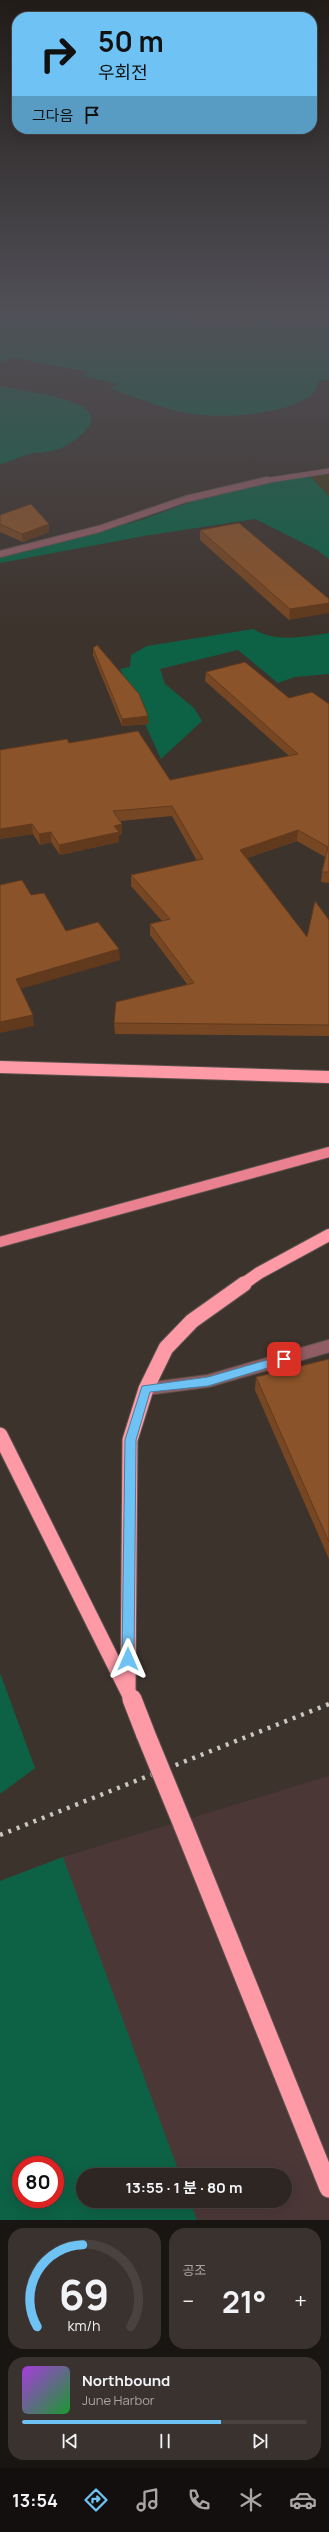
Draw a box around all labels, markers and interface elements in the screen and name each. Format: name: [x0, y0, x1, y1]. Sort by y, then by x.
text: 50 m: [98, 22, 164, 60]
icon: right: [32, 28, 84, 80]
text: 우회전: [98, 60, 148, 84]
icon: arrive: [81, 104, 103, 126]
text: 그다음: [32, 105, 73, 126]
pin: [267, 1342, 301, 1376]
icon: arrive: [273, 1348, 295, 1370]
position arrow: [107, 1638, 149, 1680]
speed limit sign: 80: [12, 2156, 64, 2208]
text: 13:55 · 1 분 · 80 m: [126, 2177, 242, 2198]
text: 공조: [183, 2261, 206, 2279]
text: 69: [59, 2265, 110, 2321]
text: 21°: [222, 2281, 267, 2322]
text: −: [183, 2286, 194, 2316]
text: +: [294, 2286, 307, 2316]
text: km/h: [68, 2315, 101, 2334]
text: Northbound: [82, 2370, 170, 2391]
text: June Harbor: [82, 2391, 155, 2409]
icon: previous: [59, 2430, 81, 2452]
icon: pause: [154, 2430, 176, 2452]
icon: next: [249, 2430, 271, 2452]
icon: directions: [82, 2486, 110, 2514]
icon: music: [134, 2486, 162, 2514]
icon: phone: [185, 2486, 213, 2514]
icon: climate: [237, 2486, 265, 2514]
icon: car: [289, 2486, 317, 2514]
text: 13:54: [12, 2488, 58, 2512]

